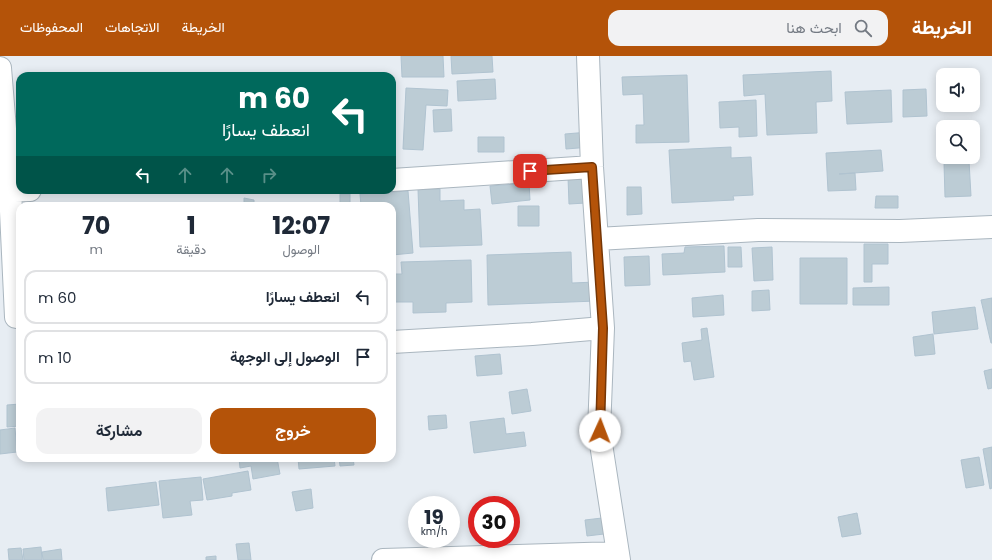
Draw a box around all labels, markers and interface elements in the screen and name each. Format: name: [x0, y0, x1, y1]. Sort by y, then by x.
search box: [608, 10, 888, 46]
text: الخريطة: [912, 14, 972, 41]
text: المحفوظات: [20, 17, 83, 37]
text: الاتجاهات: [105, 17, 159, 37]
text: الخريطة: [181, 17, 225, 37]
text: ابحث هنا: [786, 17, 842, 38]
icon: search: [852, 17, 874, 39]
map controls: [936, 68, 980, 164]
button: sound: [936, 68, 980, 112]
text: 60 m: [238, 79, 310, 118]
icon: left: [324, 88, 376, 140]
text: انعطف يسارًا: [222, 117, 310, 142]
button: search: [936, 120, 980, 164]
pin: [513, 154, 547, 188]
icon: arrive: [519, 160, 541, 182]
icon: left: [132, 164, 154, 186]
icon: ahead: [174, 164, 196, 186]
icon: ahead: [216, 164, 238, 186]
icon: right: [258, 164, 280, 186]
text: 70: [82, 209, 110, 242]
text: 1: [187, 209, 196, 242]
text: 12:07: [272, 209, 330, 242]
text: m: [89, 240, 103, 259]
text: دقيقة: [176, 240, 206, 259]
text: الوصول: [282, 240, 320, 259]
text: انعطف يسارًا: [266, 286, 340, 307]
icon: left: [352, 286, 374, 308]
text: 60 m: [38, 287, 76, 308]
text: الوصول إلى الوجهة: [230, 346, 340, 367]
icon: arrive: [352, 346, 374, 368]
text: 10 m: [38, 347, 72, 368]
button: مشاركة: [36, 408, 202, 454]
button: خروج: [210, 408, 376, 454]
position arrow: [579, 410, 621, 452]
speed limit sign: 30: [468, 496, 520, 548]
text: 19: [424, 503, 444, 531]
text: km/h: [421, 524, 447, 539]

